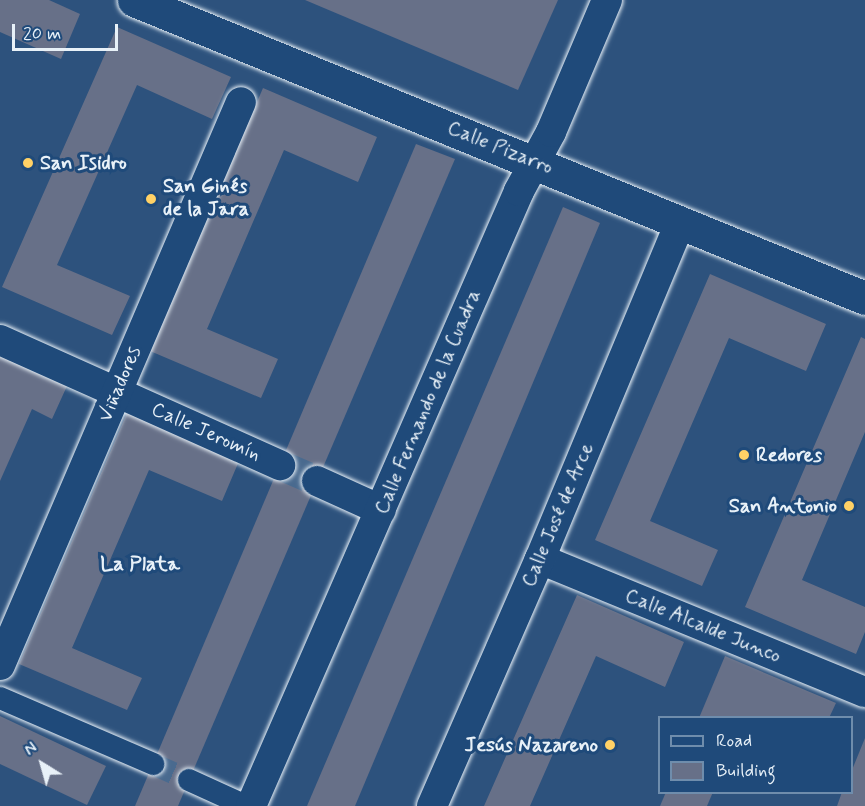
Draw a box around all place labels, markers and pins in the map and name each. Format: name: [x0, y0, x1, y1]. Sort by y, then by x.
place label: San Isidro: [40, 151, 128, 175]
marker: San Isidro: [21, 156, 35, 170]
place label: San Ginés de la Jara: [163, 175, 247, 222]
marker: San Ginés de la Jara: [144, 192, 158, 206]
place label: Redores: [756, 443, 822, 467]
marker: Redores: [737, 448, 751, 462]
place label: San Antonio: [732, 494, 837, 518]
marker: San Antonio: [842, 499, 856, 513]
place label: Jesús Nazareno: [464, 733, 598, 757]
marker: Jesús Nazareno: [603, 738, 617, 752]

